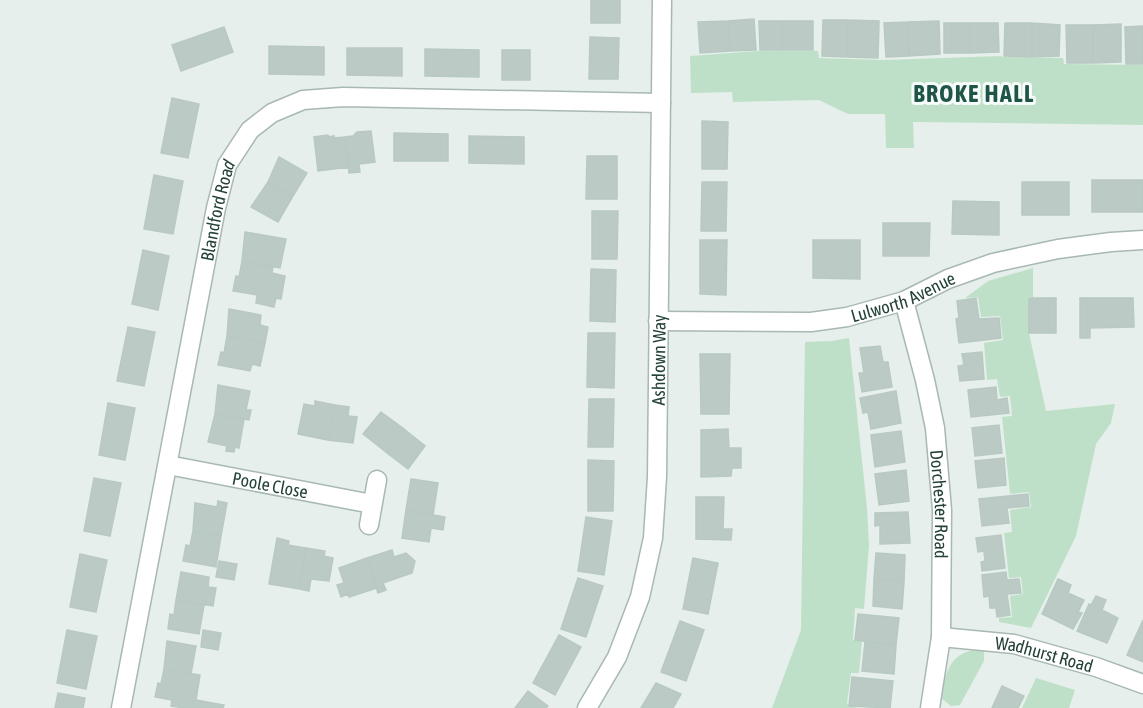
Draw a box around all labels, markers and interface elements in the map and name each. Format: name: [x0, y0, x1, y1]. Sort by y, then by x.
district label: BROKE HALL: [913, 80, 1035, 107]
street label: Blandford Road: [196, 155, 239, 263]
street label: Lulworth Avenue: [848, 267, 958, 326]
street label: Ashdown Way: [647, 314, 669, 406]
street label: Dorchester Road: [926, 449, 953, 559]
street label: Poole Close: [231, 467, 310, 502]
street label: Wadhurst Road: [994, 632, 1096, 676]

